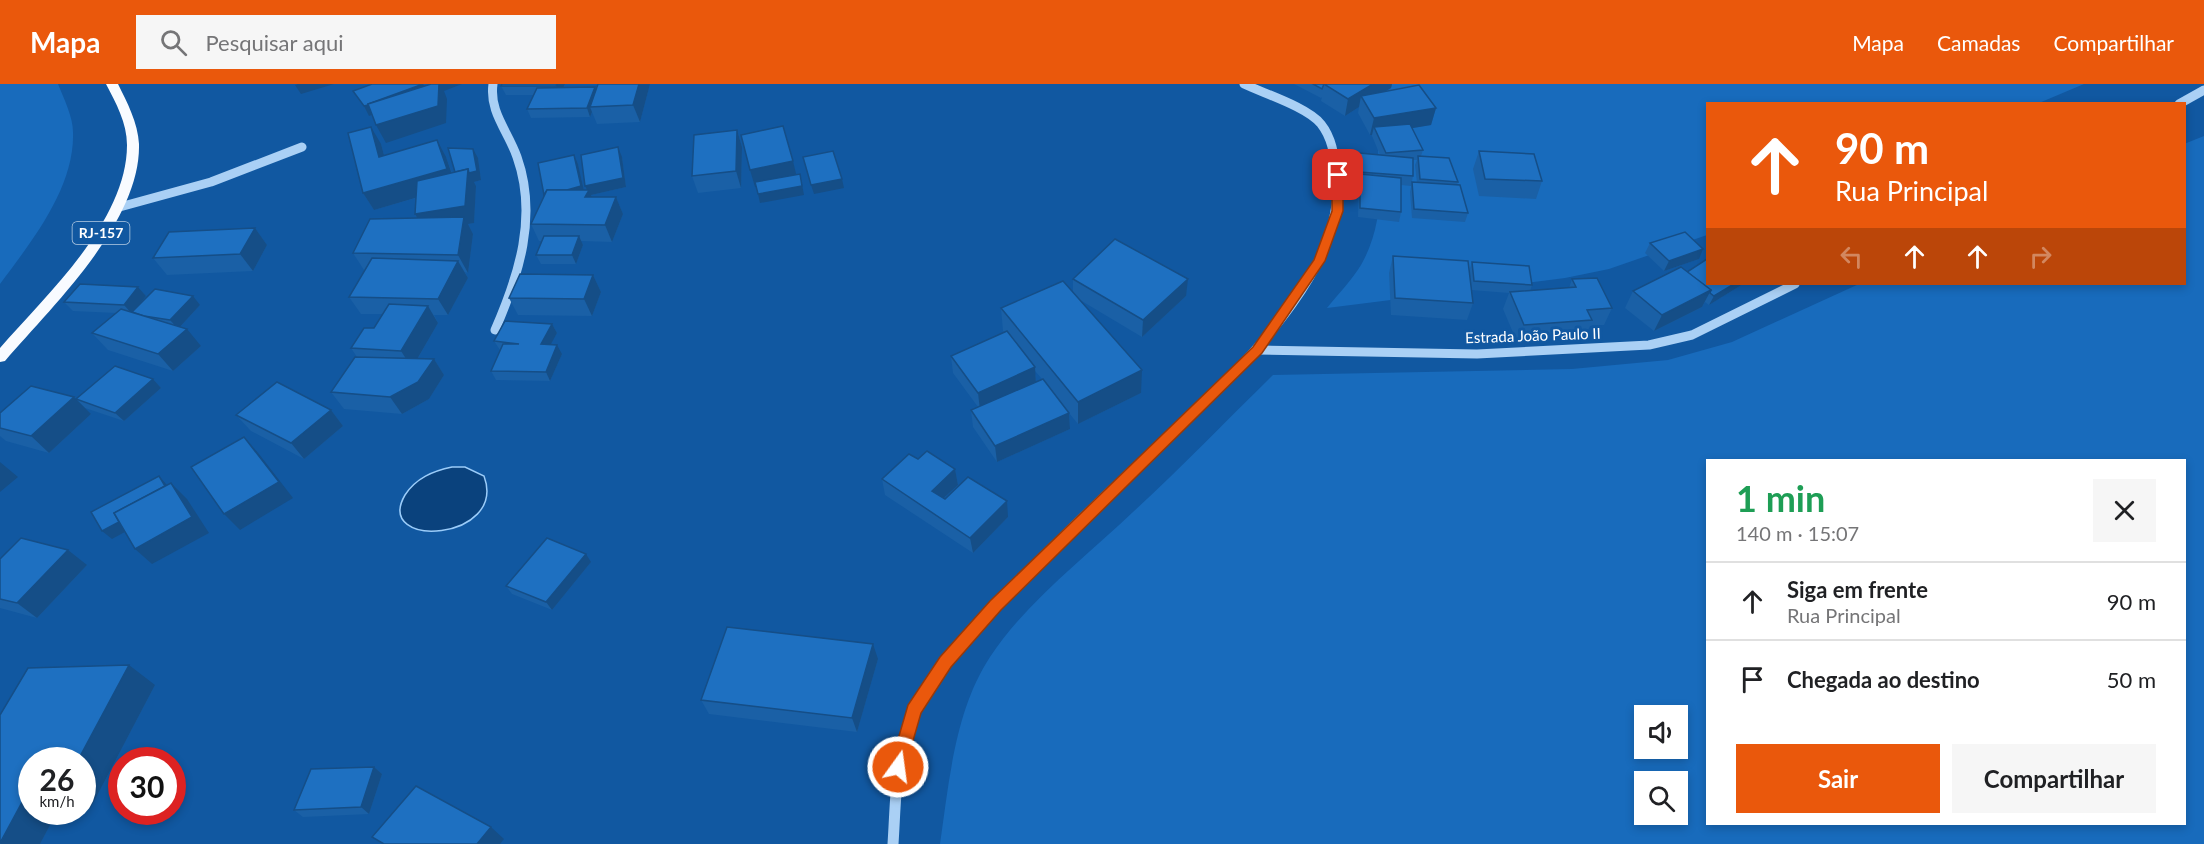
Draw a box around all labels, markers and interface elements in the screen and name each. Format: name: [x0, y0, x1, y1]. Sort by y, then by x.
search box: [136, 15, 556, 69]
text: Mapa: [30, 25, 100, 59]
icon: search: [157, 26, 190, 59]
text: Pesquisar aqui: [205, 29, 344, 56]
text: Mapa: [1852, 30, 1904, 55]
text: Camadas: [1937, 30, 2020, 55]
text: Compartilhar: [2053, 30, 2174, 55]
text: 90 m: [1835, 123, 1929, 173]
icon: ahead: [1736, 126, 1814, 204]
pin: [1312, 149, 1363, 200]
icon: arrive: [1321, 158, 1354, 191]
text: Rua Principal: [1835, 174, 1988, 207]
road number: RJ-157: [72, 222, 130, 244]
icon: left: [1835, 240, 1868, 273]
icon: ahead: [1898, 240, 1931, 273]
icon: ahead: [1961, 240, 1994, 273]
icon: right: [2024, 240, 2057, 273]
street label: Estrada João Paulo II: [1465, 324, 1601, 346]
text: 1 min: [1736, 476, 1825, 520]
button: close: [2093, 479, 2156, 542]
text: 140 m · 15:07: [1736, 521, 1859, 545]
text: Siga em frente: [1787, 576, 1928, 603]
icon: ahead: [1736, 585, 1769, 618]
text: 90 m: [2107, 588, 2156, 615]
text: Rua Principal: [1787, 603, 1901, 627]
icon: arrive: [1736, 663, 1769, 696]
text: Chegada ao destino: [1787, 666, 1980, 693]
text: 50 m: [2107, 666, 2156, 693]
map controls: [1634, 705, 1688, 825]
button: sound: [1634, 705, 1688, 759]
position arrow: [866, 735, 930, 799]
button: Sair: [1736, 744, 1940, 813]
button: Compartilhar: [1952, 744, 2156, 813]
speed limit sign: 30: [108, 747, 186, 825]
text: 26: [40, 761, 74, 797]
button: search: [1634, 771, 1688, 825]
text: km/h: [39, 792, 75, 810]

